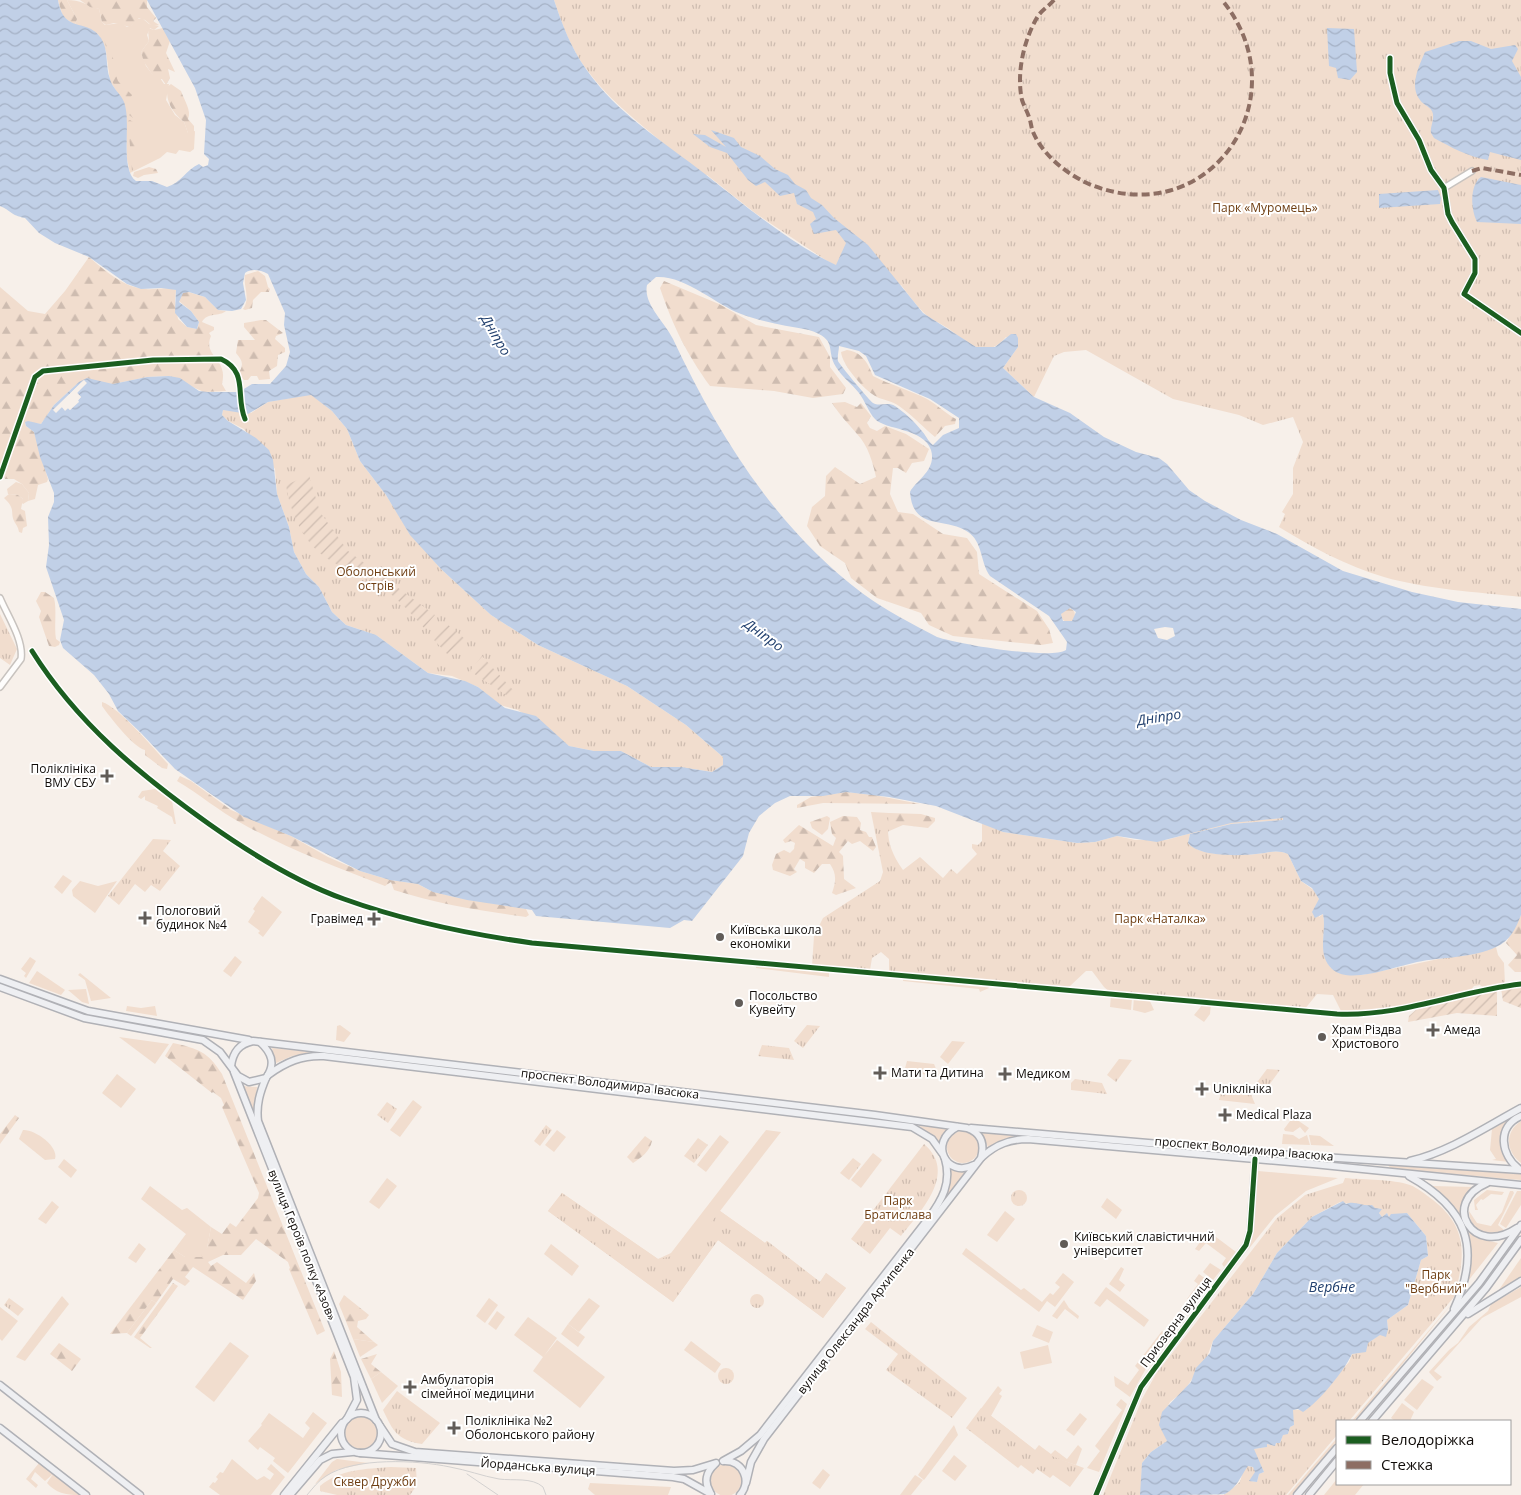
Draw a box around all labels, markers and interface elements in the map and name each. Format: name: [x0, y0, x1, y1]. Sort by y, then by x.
park label: Парк «Муромець»: [1212, 199, 1318, 216]
water label: Дніпро: [476, 309, 516, 359]
park label: Оболонський острів: [336, 563, 416, 594]
water label: Дніпро: [739, 613, 788, 655]
water label: Дніпро: [1133, 704, 1183, 730]
place label: Поліклініка ВМУ СБУ: [31, 760, 97, 791]
marker: Поліклініка ВМУ СБУ: [100, 769, 114, 783]
place label: Пологовий будинок №4: [156, 902, 227, 933]
place label: Гравімед: [310, 910, 363, 927]
park label: Парк «Наталка»: [1114, 910, 1206, 927]
marker: Пологовий будинок №4: [138, 911, 152, 925]
marker: Гравімед: [367, 912, 381, 926]
place label: Київська школа економіки: [730, 921, 821, 952]
marker: Київська школа економіки: [714, 931, 726, 943]
place label: Посольство Кувейту: [749, 987, 817, 1018]
marker: Посольство Кувейту: [733, 997, 745, 1009]
place label: Храм Різдва Христового: [1332, 1021, 1401, 1052]
place label: Амеда: [1444, 1021, 1481, 1038]
marker: Амеда: [1426, 1023, 1440, 1037]
marker: Храм Різдва Христового: [1316, 1031, 1328, 1043]
street label: проспект Володимира Івасюка: [520, 1064, 700, 1103]
place label: Мати та Дитина: [891, 1064, 984, 1081]
place label: Медиком: [1016, 1065, 1070, 1082]
marker: Мати та Дитина: [873, 1066, 887, 1080]
marker: Медиком: [998, 1067, 1012, 1081]
place label: Uniклініка: [1213, 1080, 1272, 1097]
marker: Uniклініка: [1195, 1082, 1209, 1096]
place label: Medical Plaza: [1236, 1106, 1312, 1123]
marker: Medical Plaza: [1218, 1108, 1232, 1122]
street label: проспект Володимира Івасюка: [1154, 1132, 1334, 1165]
street label: вулиця Героїв полку «Азов»: [264, 1167, 341, 1323]
park label: Парк Братислава: [864, 1192, 932, 1223]
place label: Київський славістичний університет: [1074, 1228, 1215, 1259]
marker: Київський славістичний університет: [1058, 1238, 1070, 1250]
street label: вулиця Олександра Архипенка: [793, 1244, 918, 1397]
park label: Парк "Вербний": [1405, 1266, 1467, 1297]
street label: Приозерна вулиця: [1136, 1273, 1215, 1371]
water label: Вербне: [1309, 1277, 1355, 1296]
place label: Амбулаторія сімейної медицини: [421, 1371, 534, 1402]
marker: Амбулаторія сімейної медицини: [403, 1380, 417, 1394]
place label: Поліклініка №2 Оболонського району: [465, 1412, 596, 1443]
legend: [1336, 1420, 1511, 1485]
marker: Поліклініка №2 Оболонського району: [447, 1421, 461, 1435]
text: Велодоріжка: [1381, 1429, 1474, 1449]
street label: Йорданська вулиця: [480, 1454, 596, 1479]
text: Стежка: [1381, 1454, 1433, 1474]
park label: Сквер Дружби: [334, 1473, 417, 1490]

